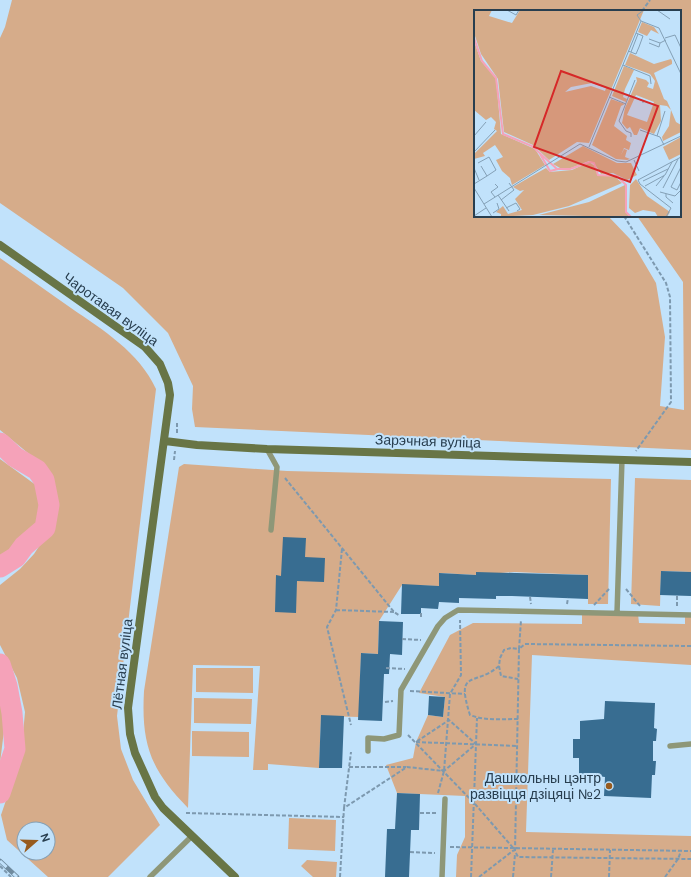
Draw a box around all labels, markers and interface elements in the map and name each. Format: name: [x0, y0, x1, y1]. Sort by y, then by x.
inset map: [474, 10, 681, 217]
street label: Чаротавая вуліца: [60, 268, 162, 350]
street label: Зарэчная вуліца: [375, 430, 482, 452]
street label: Лётная вуліца: [108, 617, 137, 710]
place label: Дашкольны цэнтр развіцця дзіцяці №2: [470, 769, 601, 803]
marker: Дашкольны цэнтр развіцця дзіцяці №2: [604, 781, 614, 791]
north arrow: [16, 821, 56, 861]
text: N: [37, 831, 53, 844]

